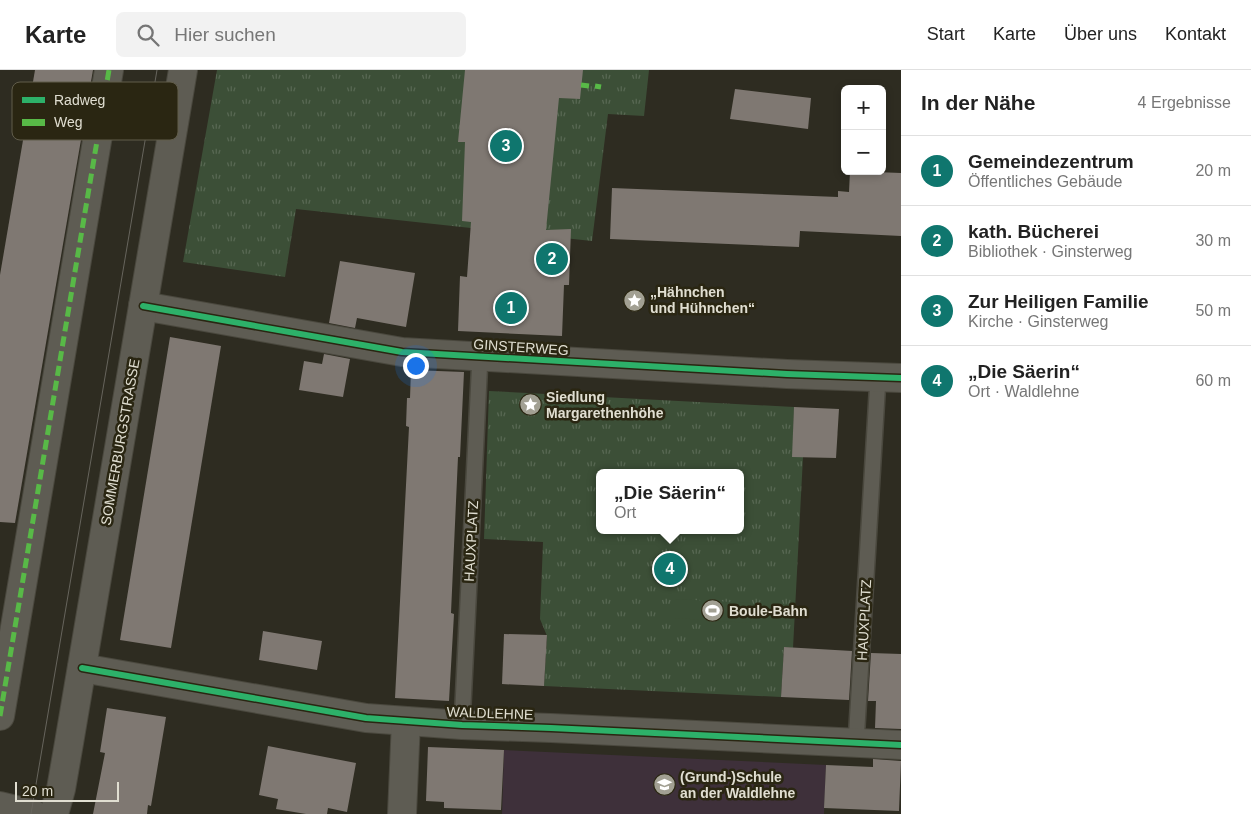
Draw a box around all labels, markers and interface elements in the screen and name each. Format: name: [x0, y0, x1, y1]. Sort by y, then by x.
search box: [116, 12, 466, 57]
text: Karte: [25, 21, 86, 48]
icon: search: [134, 21, 162, 49]
text: Hier suchen: [174, 24, 276, 45]
text: Start: [927, 24, 965, 44]
text: Karte: [993, 24, 1036, 44]
text: Über uns: [1064, 24, 1137, 44]
text: Kontakt: [1165, 24, 1226, 44]
legend: [12, 82, 178, 140]
map controls: [841, 85, 886, 175]
button: +: [841, 85, 886, 130]
text: In der Nähe: [921, 91, 1035, 114]
text: Radweg: [54, 92, 105, 108]
text: 4 Ergebnisse: [1138, 94, 1231, 111]
text: Weg: [54, 114, 83, 130]
pin: 3: [490, 127, 522, 165]
button: −: [841, 130, 886, 175]
text: Gemeindezentrum: [968, 151, 1134, 172]
text: 1: [933, 162, 941, 179]
text: 20 m: [1195, 162, 1231, 179]
text: Öffentliches Gebäude: [968, 173, 1122, 190]
text: kath. Bücherei: [968, 221, 1099, 242]
text: 2: [933, 232, 941, 249]
text: 30 m: [1195, 232, 1231, 249]
pin: 2: [536, 240, 568, 278]
text: Bibliothek · Ginsterweg: [968, 243, 1133, 260]
place label: „Hähnchen und Hühnchen“: [650, 284, 755, 316]
place icon: „Hähnchen und Hühnchen“: [622, 288, 646, 312]
pin: 1: [495, 289, 527, 327]
text: Zur Heiligen Familie: [968, 291, 1149, 312]
text: 3: [933, 302, 941, 319]
text: 50 m: [1195, 302, 1231, 319]
text: Kirche · Ginsterweg: [968, 313, 1109, 330]
street label: GINSTERWEG: [473, 336, 569, 358]
your location: [403, 353, 429, 379]
street label: SOMMERBURGSTRASSE: [97, 357, 143, 527]
text: „Die Säerin“: [968, 361, 1080, 382]
text: 4: [933, 372, 941, 389]
text: 60 m: [1195, 372, 1231, 389]
text: Ort · Waldlehne: [968, 383, 1079, 400]
place label: Siedlung Margarethenhöhe: [546, 389, 664, 421]
place icon: Siedlung Margarethenhöhe: [518, 393, 542, 417]
popup: [596, 469, 744, 534]
text: „Die Säerin“: [614, 482, 726, 503]
street label: HAUXPLATZ: [461, 499, 481, 582]
text: Ort: [614, 504, 636, 521]
pin: 4: [654, 550, 686, 588]
street label: HAUXPLATZ: [854, 578, 874, 661]
sports icon: Boule-Bahn: [701, 599, 725, 623]
place label: Boule-Bahn: [729, 603, 808, 619]
street label: WALDLEHNE: [446, 703, 534, 723]
place label: (Grund-)Schule an der Waldlehne: [680, 769, 796, 801]
school or university icon: (Grund-)Schule an der Waldlehne: [652, 773, 676, 797]
scale bar: [15, 779, 119, 802]
text: 20 m: [22, 783, 53, 799]

